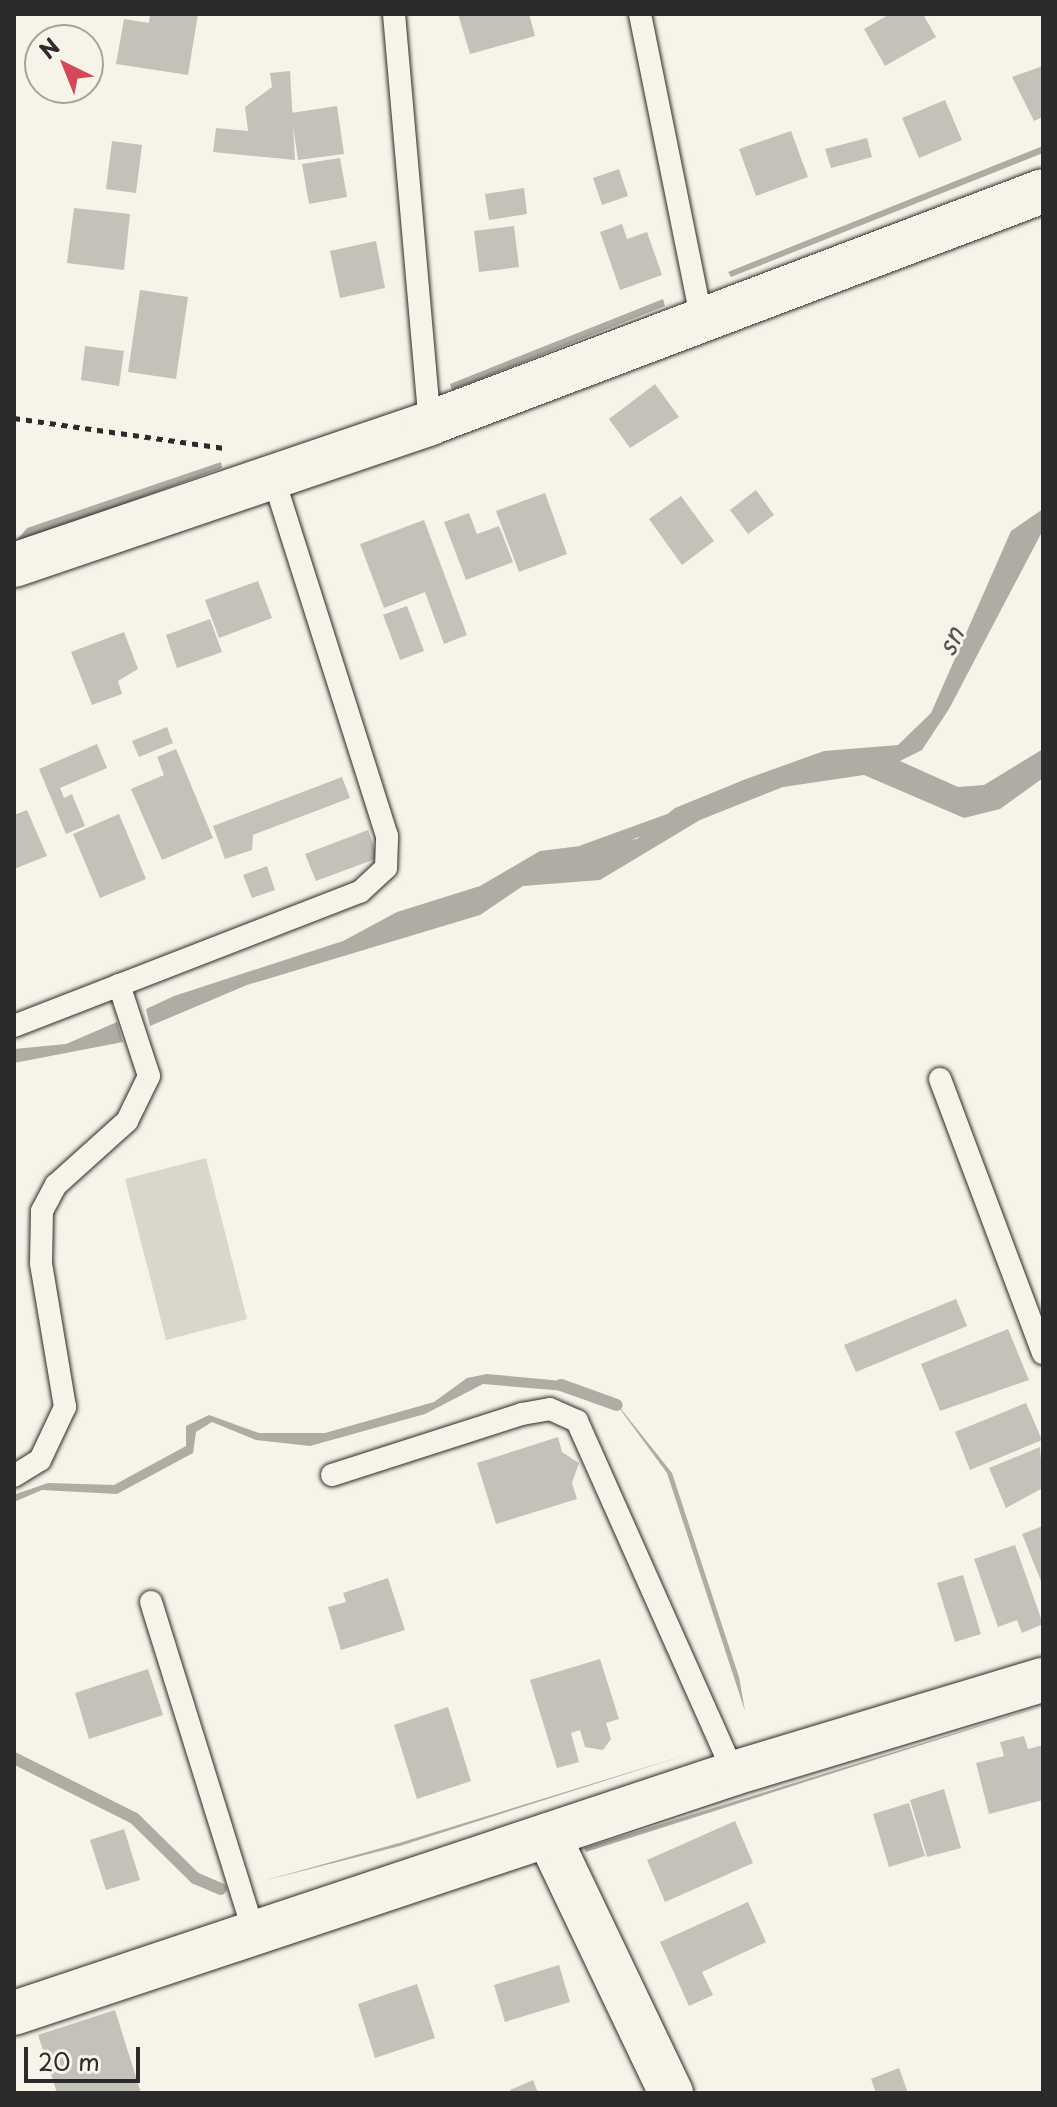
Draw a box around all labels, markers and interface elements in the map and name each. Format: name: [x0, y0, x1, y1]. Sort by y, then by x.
north arrow: [24, 24, 104, 104]
text: N: [31, 30, 66, 66]
water label: sn: [930, 622, 970, 660]
scale bar: [28, 2031, 144, 2081]
text: 20 m: [38, 2043, 100, 2079]

